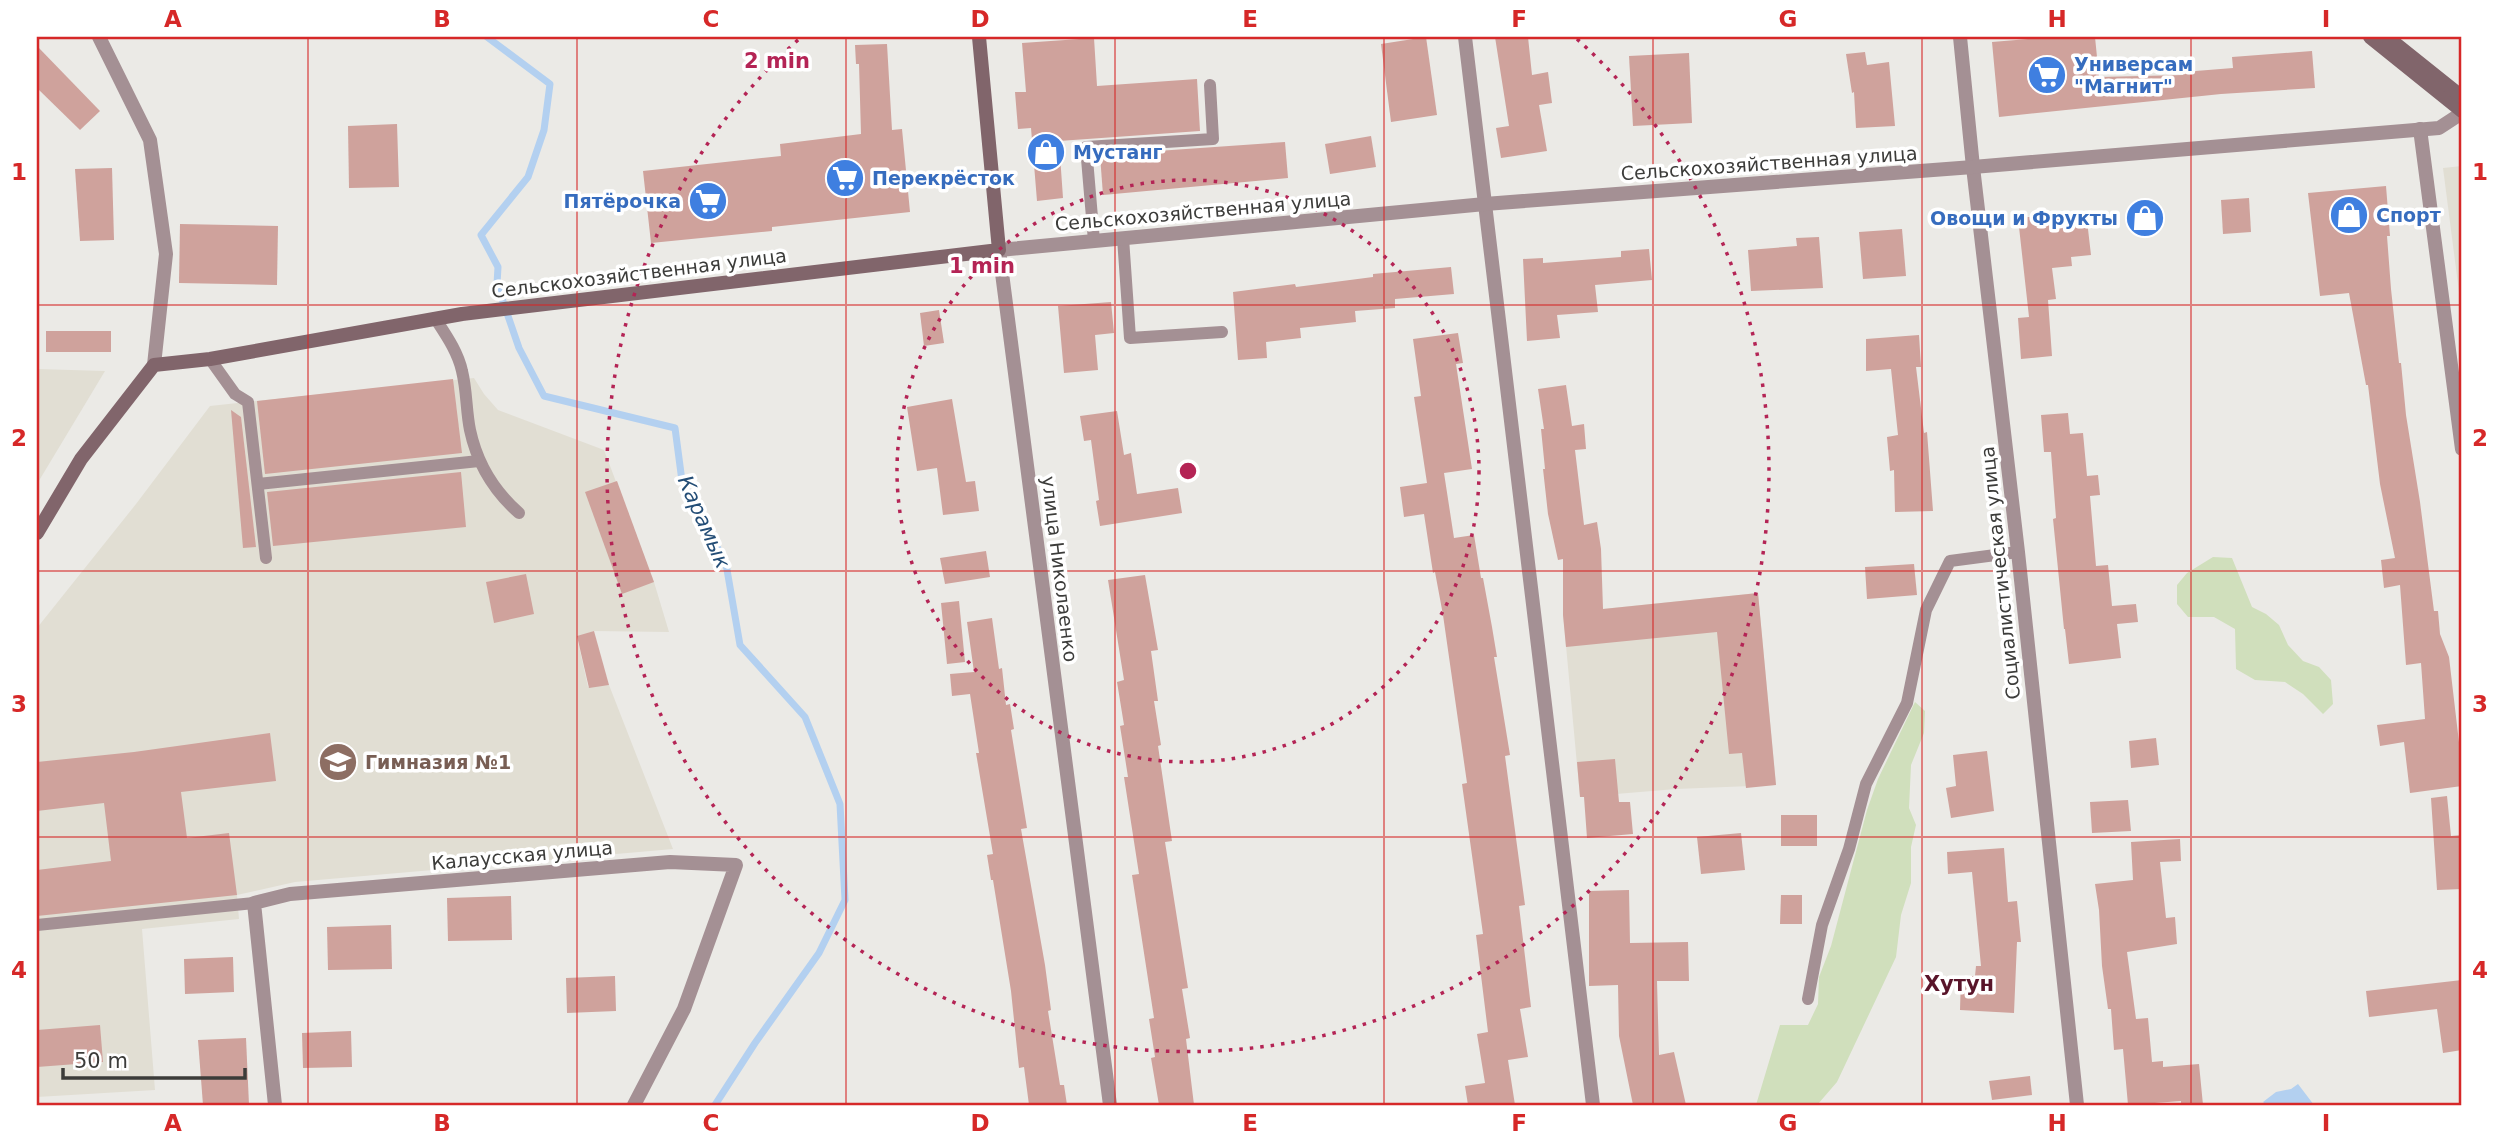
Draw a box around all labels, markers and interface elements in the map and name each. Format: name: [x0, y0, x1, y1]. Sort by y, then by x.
text: A: [164, 6, 182, 32]
text: B: [433, 6, 451, 32]
text: C: [703, 6, 719, 32]
text: D: [970, 6, 990, 32]
text: E: [1242, 6, 1258, 32]
text: F: [1511, 6, 1527, 32]
text: G: [1779, 6, 1797, 32]
text: H: [2047, 6, 2067, 32]
text: I: [2322, 6, 2330, 32]
text: 2 min: [744, 49, 810, 73]
place label: Универсам "Магнит": [2074, 53, 2193, 97]
supermarket icon: Универсам "Магнит": [2026, 54, 2068, 96]
shop icon: Мустанг: [1025, 131, 1067, 173]
place label: Мустанг: [1073, 141, 1163, 163]
street label: Сельскохозяйственная улица: [1620, 142, 1918, 184]
supermarket icon: Перекрёсток: [824, 157, 866, 199]
text: 1: [11, 159, 27, 185]
text: 1: [2472, 159, 2488, 185]
place label: Перекрёсток: [872, 167, 1015, 189]
supermarket icon: Пятёрочка: [687, 180, 729, 222]
street label: Сельскохозяйственная улица: [1054, 187, 1352, 235]
place label: Пятёрочка: [564, 190, 681, 212]
shop icon: Спорт: [2328, 194, 2370, 236]
shop icon: Овощи и Фрукты: [2124, 197, 2166, 239]
place label: Спорт: [2376, 204, 2441, 226]
place label: Овощи и Фрукты: [1930, 207, 2118, 229]
street label: Сельскохозяйственная улица: [490, 244, 788, 302]
text: 1 min: [949, 254, 1015, 278]
text: 2: [11, 425, 27, 451]
text: 2: [2472, 425, 2488, 451]
street label: Социалистическая улица: [1976, 445, 2024, 701]
centre of rings: [1176, 459, 1200, 483]
water label: Карамык: [673, 472, 735, 572]
street label: улица Николаенко: [1038, 475, 1082, 663]
text: 3: [11, 691, 27, 717]
text: 3: [2472, 691, 2488, 717]
school or university icon: Гимназия №1: [317, 741, 359, 783]
place label: Гимназия №1: [365, 751, 511, 773]
street label: Калаусская улица: [430, 836, 614, 874]
text: 4: [11, 957, 27, 983]
text: 4: [2472, 957, 2488, 983]
district label: Хутун: [1924, 972, 1994, 996]
scale bar: [63, 1037, 245, 1081]
text: 50 m: [74, 1049, 128, 1073]
text: A: [164, 1110, 182, 1136]
text: B: [433, 1110, 451, 1136]
text: C: [703, 1110, 719, 1136]
text: D: [970, 1110, 990, 1136]
text: E: [1242, 1110, 1258, 1136]
text: F: [1511, 1110, 1527, 1136]
text: G: [1779, 1110, 1797, 1136]
text: H: [2047, 1110, 2067, 1136]
text: I: [2322, 1110, 2330, 1136]

